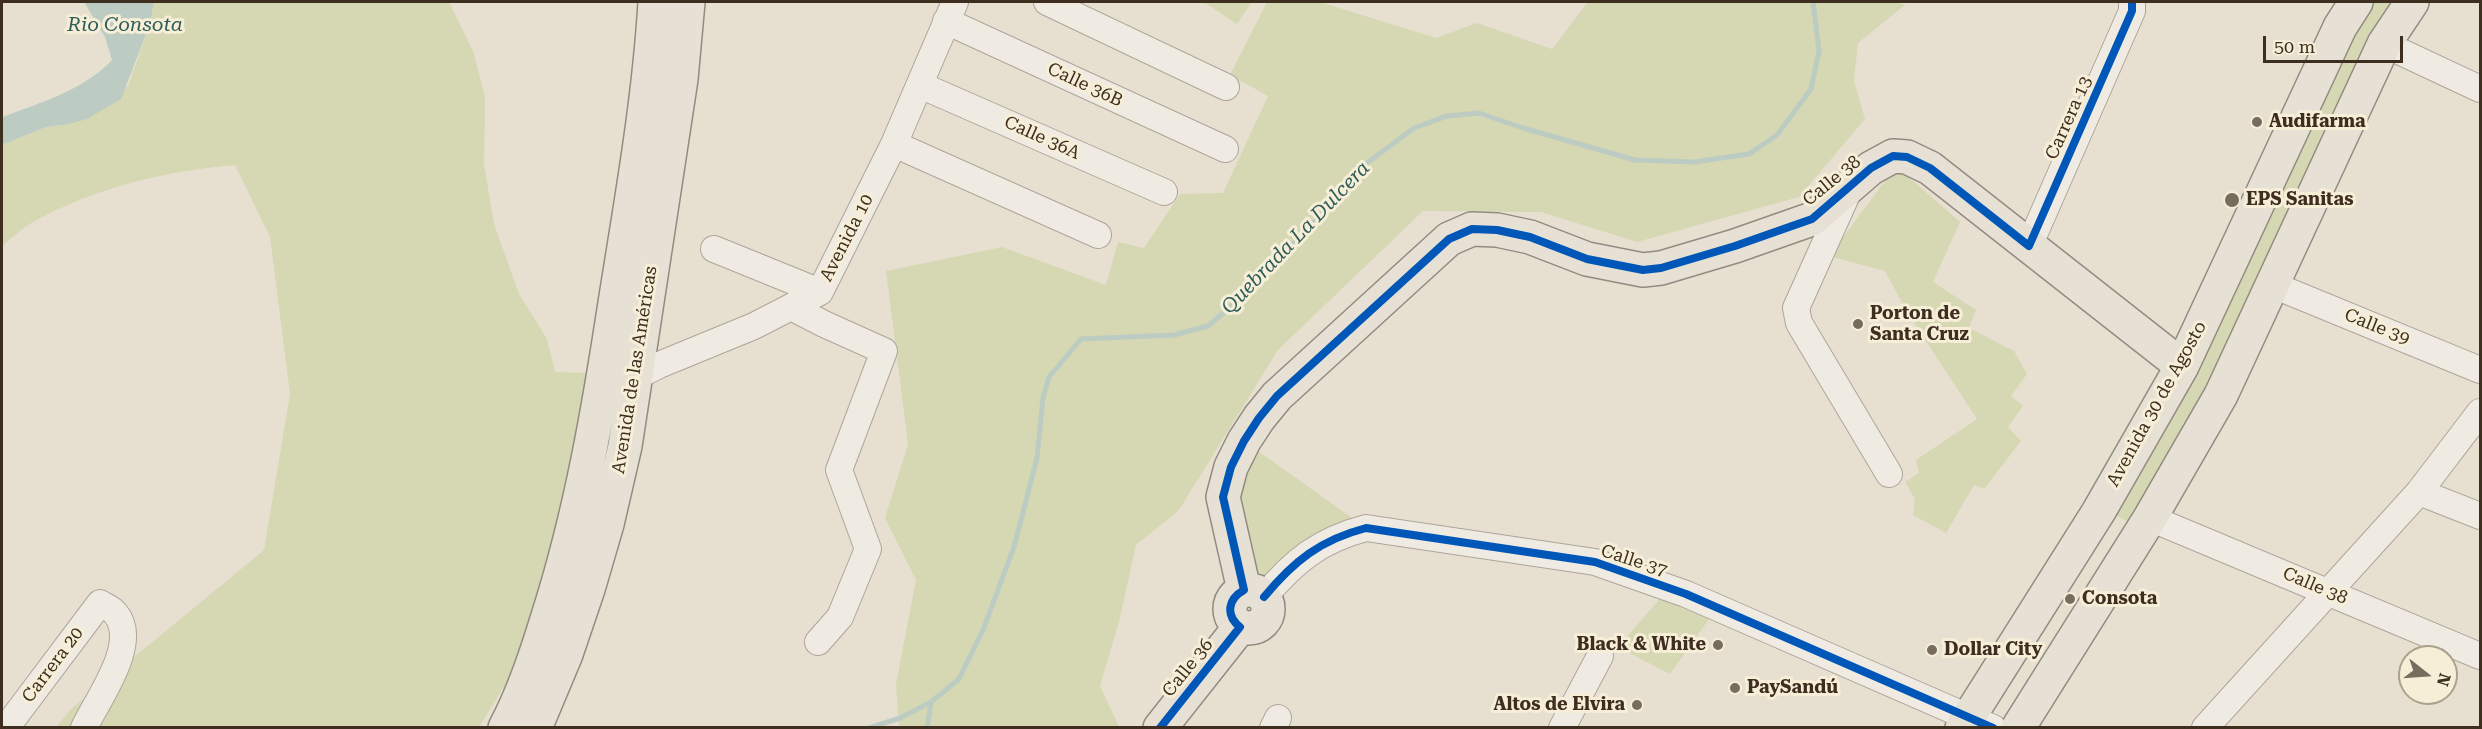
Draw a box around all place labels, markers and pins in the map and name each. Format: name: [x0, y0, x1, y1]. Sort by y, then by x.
place label: Audifarma: [2269, 111, 2366, 133]
marker: Audifarma: [2250, 115, 2264, 129]
place label: EPS Sanitas: [2246, 189, 2353, 211]
marker: EPS Sanitas: [2223, 191, 2241, 209]
place label: Porton de Santa Cruz: [1870, 303, 1969, 346]
marker: Porton de Santa Cruz: [1851, 317, 1865, 331]
place label: Consota: [2082, 588, 2157, 610]
marker: Consota: [2063, 592, 2077, 606]
place label: Black & White: [1576, 634, 1706, 656]
marker: Black & White: [1711, 638, 1725, 652]
place label: Dollar City: [1944, 639, 2042, 661]
marker: Dollar City: [1925, 643, 1939, 657]
place label: PaySandú: [1747, 677, 1838, 699]
marker: PaySandú: [1728, 681, 1742, 695]
place label: Altos de Elvira: [1493, 694, 1625, 716]
marker: Altos de Elvira: [1630, 698, 1644, 712]

